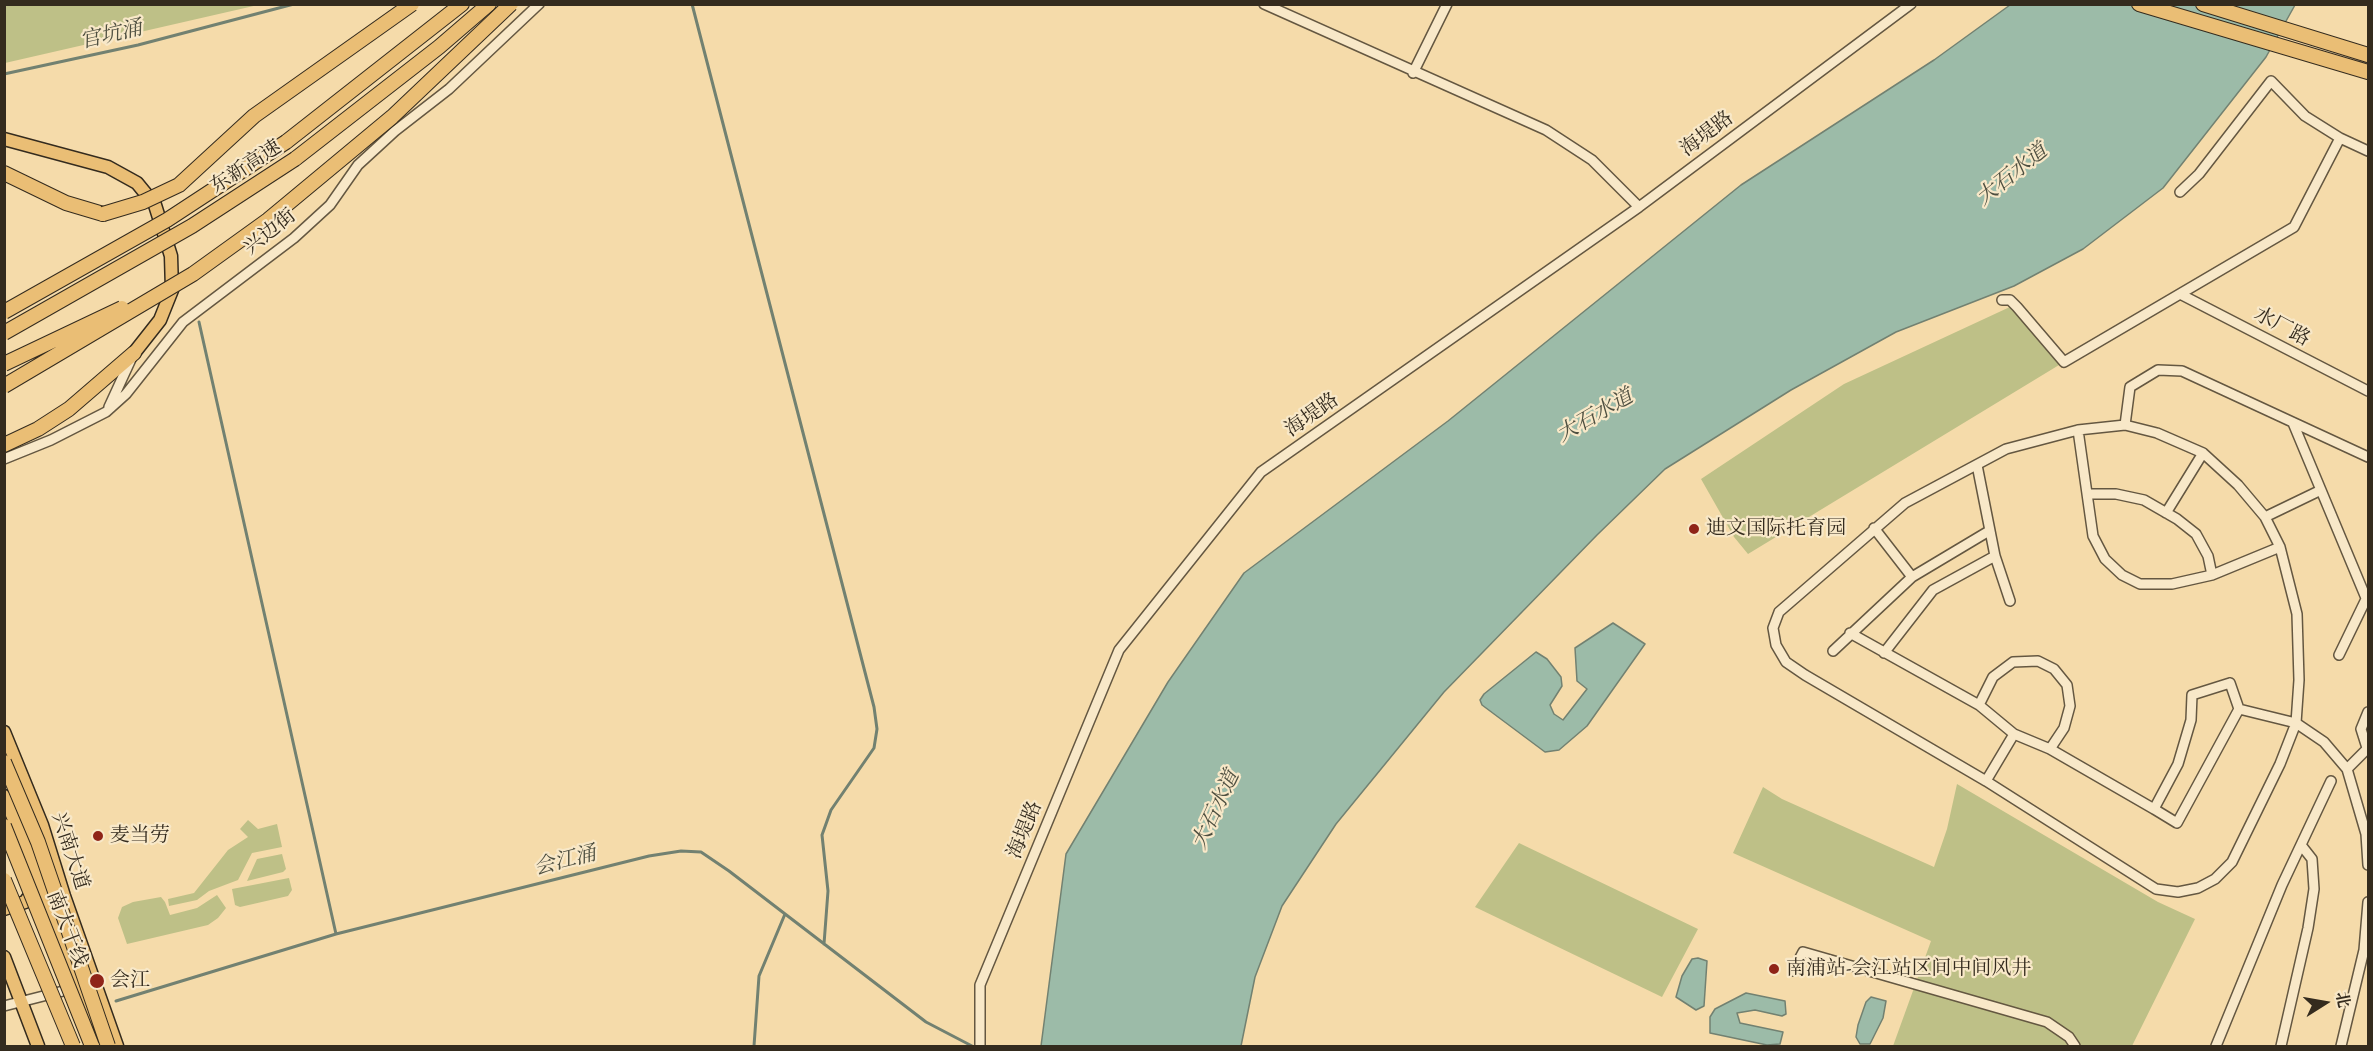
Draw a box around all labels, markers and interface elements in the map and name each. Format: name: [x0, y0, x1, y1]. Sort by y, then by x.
water label: 官坑涌: [77, 16, 145, 54]
street label: 海堤路: [1676, 106, 1738, 162]
street label: 东新高速: [206, 135, 286, 199]
water label: 大石水道: [1971, 139, 2053, 211]
street label: 兴边街: [239, 204, 301, 260]
street label: 水厂路: [2250, 302, 2314, 352]
water label: 大石水道: [1552, 384, 1638, 448]
street label: 海堤路: [1281, 388, 1343, 442]
place label: 迪文国际托育园: [1706, 517, 1846, 541]
marker: 迪文国际托育园: [1687, 522, 1701, 536]
water label: 大石水道: [1187, 767, 1245, 853]
street label: 海堤路: [1003, 798, 1047, 862]
street label: 兴南大道: [46, 809, 94, 893]
place label: 麦当劳: [110, 824, 170, 848]
marker: 麦当劳: [91, 829, 105, 843]
water label: 会江涌: [531, 841, 599, 881]
street label: 南大干线: [41, 887, 93, 971]
place label: 南浦站-会江站区间中间风井: [1786, 957, 2031, 981]
marker: 南浦站-会江站区间中间风井: [1767, 962, 1781, 976]
place label: 会江: [110, 969, 150, 993]
marker: 会江: [88, 972, 106, 990]
north arrow: [2295, 973, 2355, 1033]
text: 北: [2331, 990, 2355, 1009]

